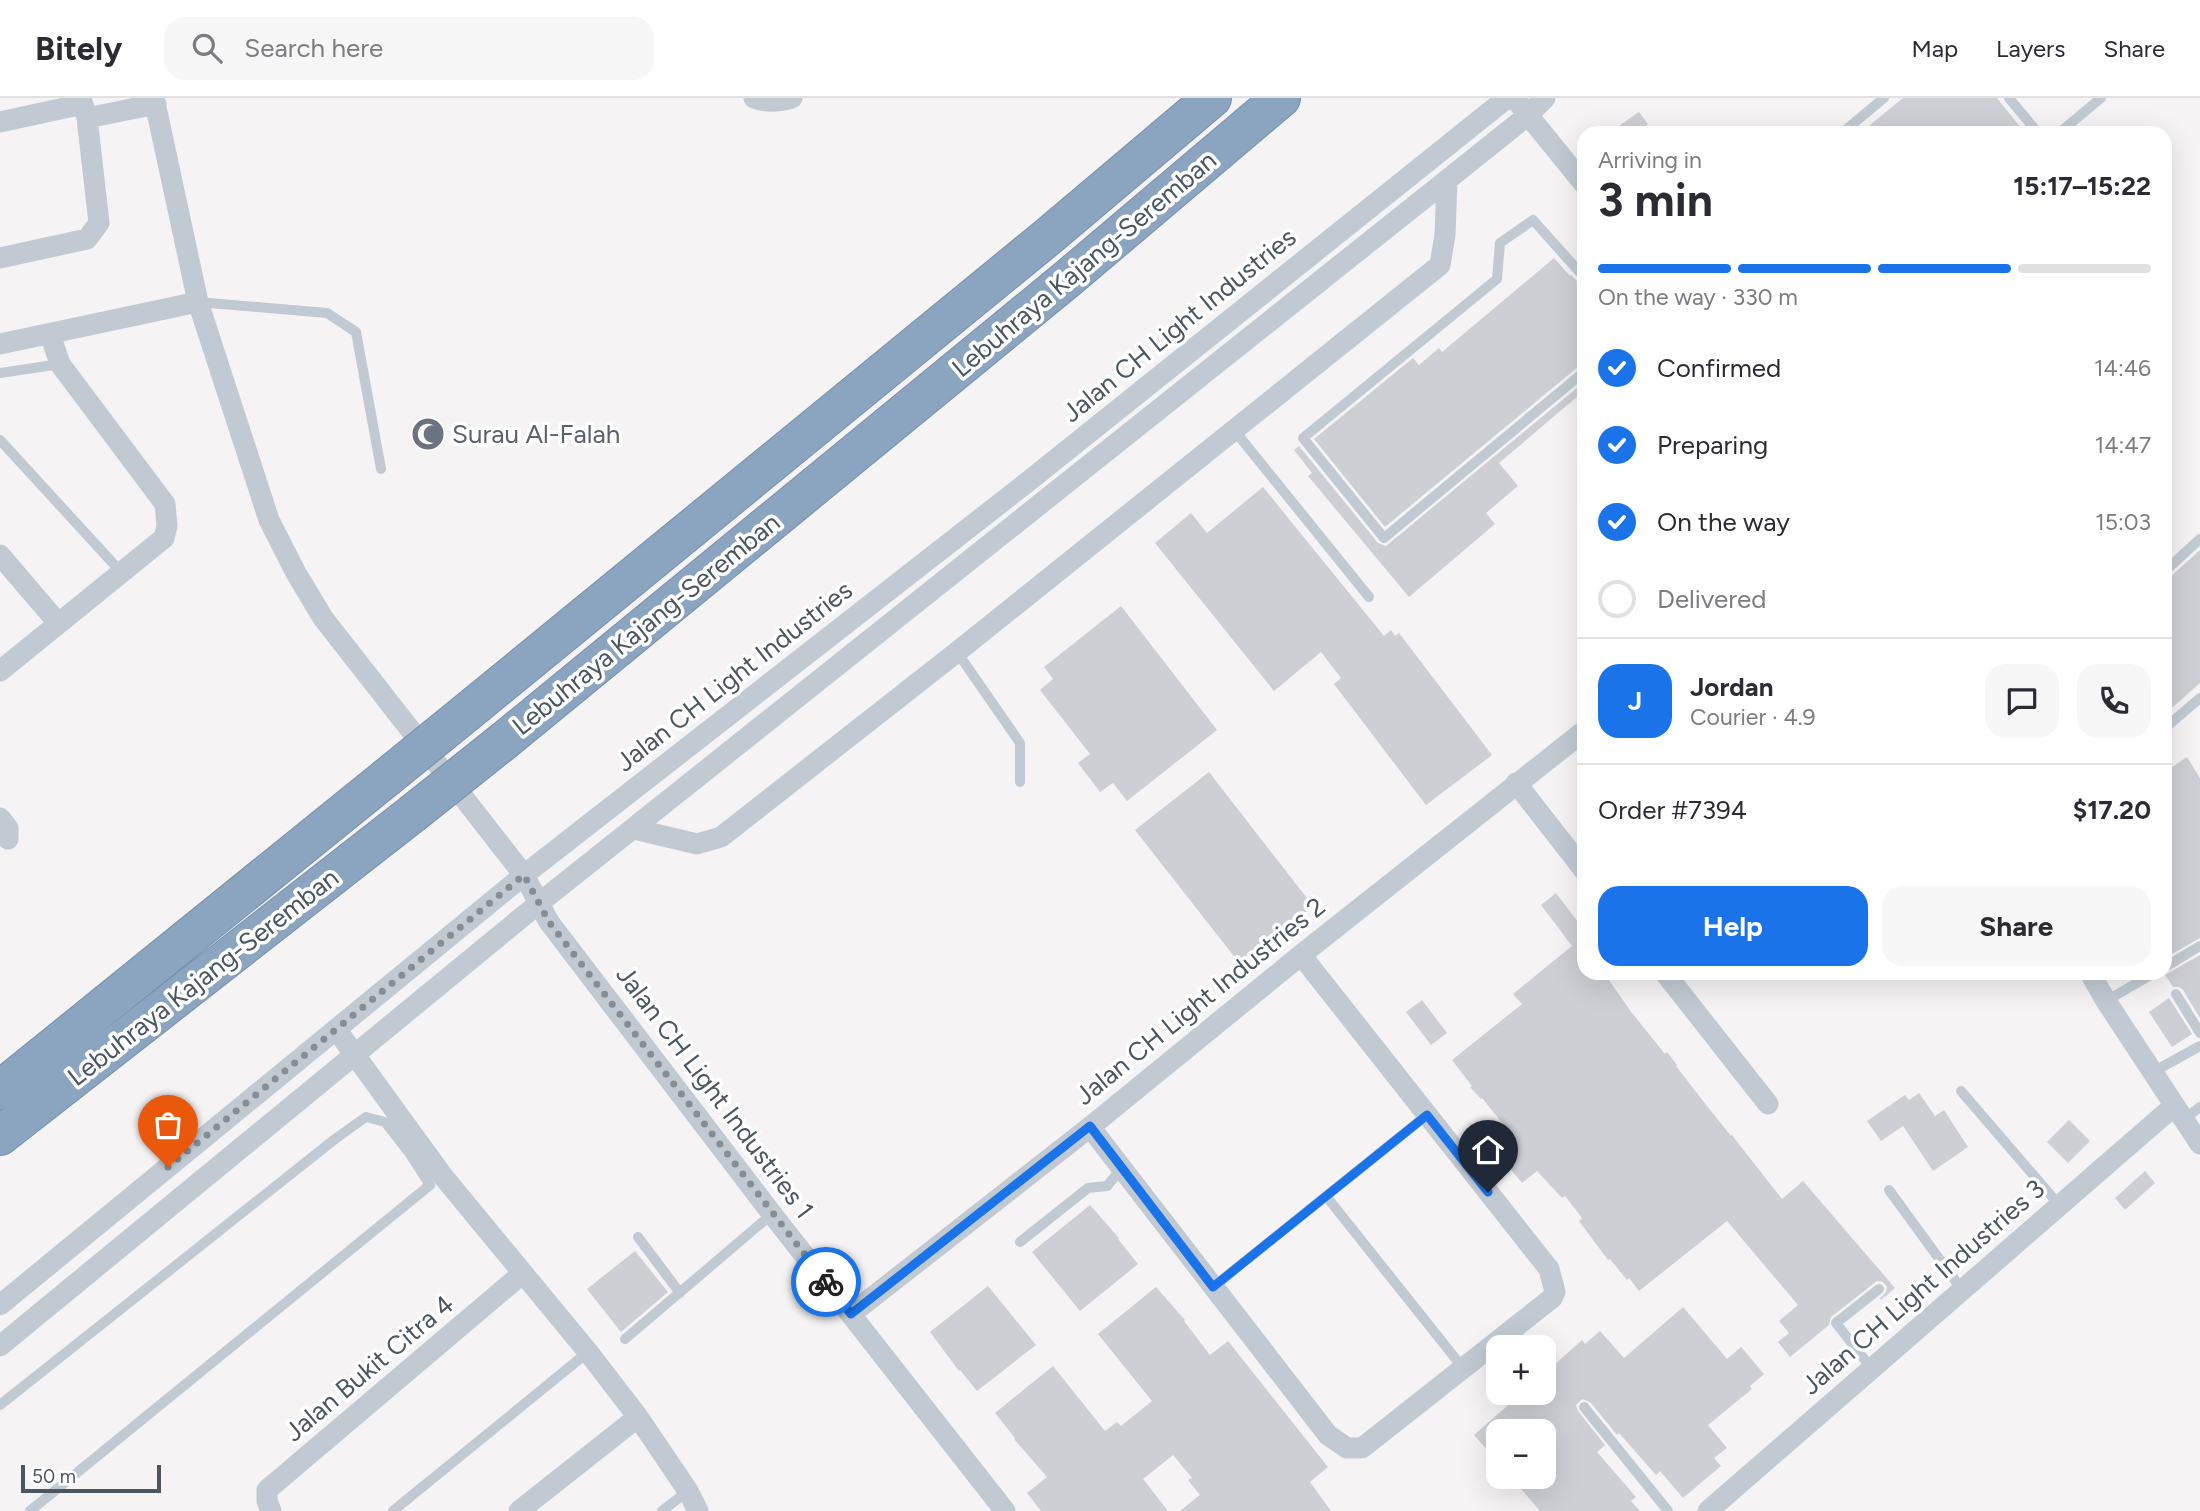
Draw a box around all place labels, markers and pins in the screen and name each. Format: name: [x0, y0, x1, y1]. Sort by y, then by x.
mosque icon: Surau Al-Falah: [409, 415, 447, 453]
place label: Surau Al-Falah: [452, 418, 620, 450]
pin: [138, 1095, 198, 1167]
pin: [1458, 1120, 1518, 1192]

